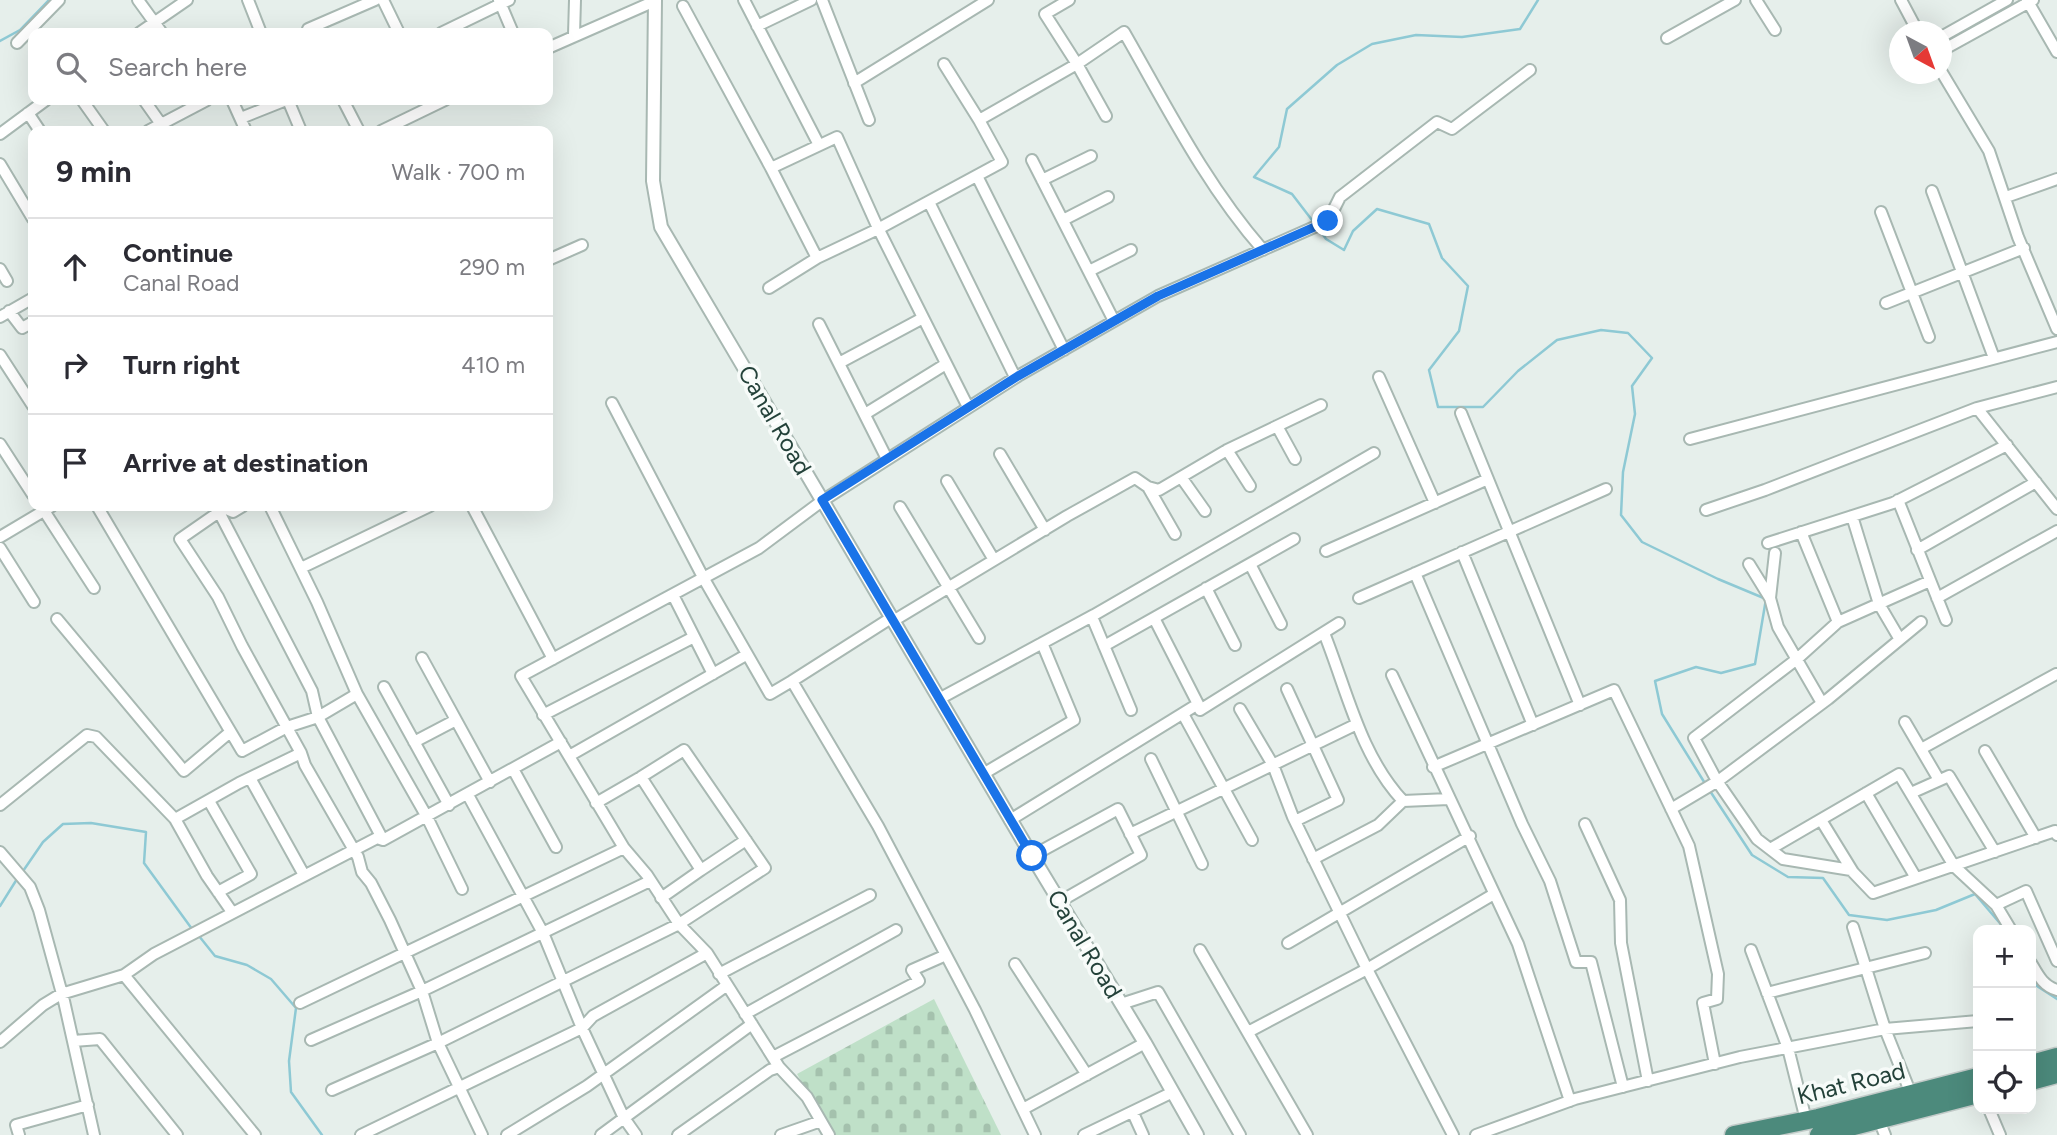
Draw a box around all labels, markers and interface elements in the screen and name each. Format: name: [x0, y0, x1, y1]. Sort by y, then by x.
north arrow: [1889, 21, 1952, 84]
search box: [28, 28, 553, 105]
icon: search: [52, 48, 90, 86]
text: Search here: [108, 51, 247, 83]
text: 9 min: [56, 153, 132, 190]
text: Walk · 700 m: [392, 158, 525, 186]
route end: [1312, 205, 1343, 236]
text: Continue: [123, 237, 233, 269]
icon: ahead: [56, 248, 94, 286]
text: 290 m: [459, 253, 525, 281]
text: Canal Road: [123, 269, 240, 297]
icon: right: [56, 346, 94, 384]
text: Turn right: [123, 349, 240, 381]
text: 410 m: [461, 351, 525, 379]
street label: Canal Road: [732, 360, 818, 480]
icon: arrive: [56, 444, 94, 482]
text: Arrive at destination: [123, 447, 368, 479]
route start: [1016, 840, 1047, 871]
street label: Canal Road: [1041, 884, 1129, 1004]
map controls: [1973, 925, 2036, 1114]
button: +: [1973, 925, 2036, 988]
button: −: [1973, 988, 2036, 1051]
button: locate: [1973, 1051, 2036, 1114]
street label: Khat Road: [1794, 1056, 1908, 1110]

